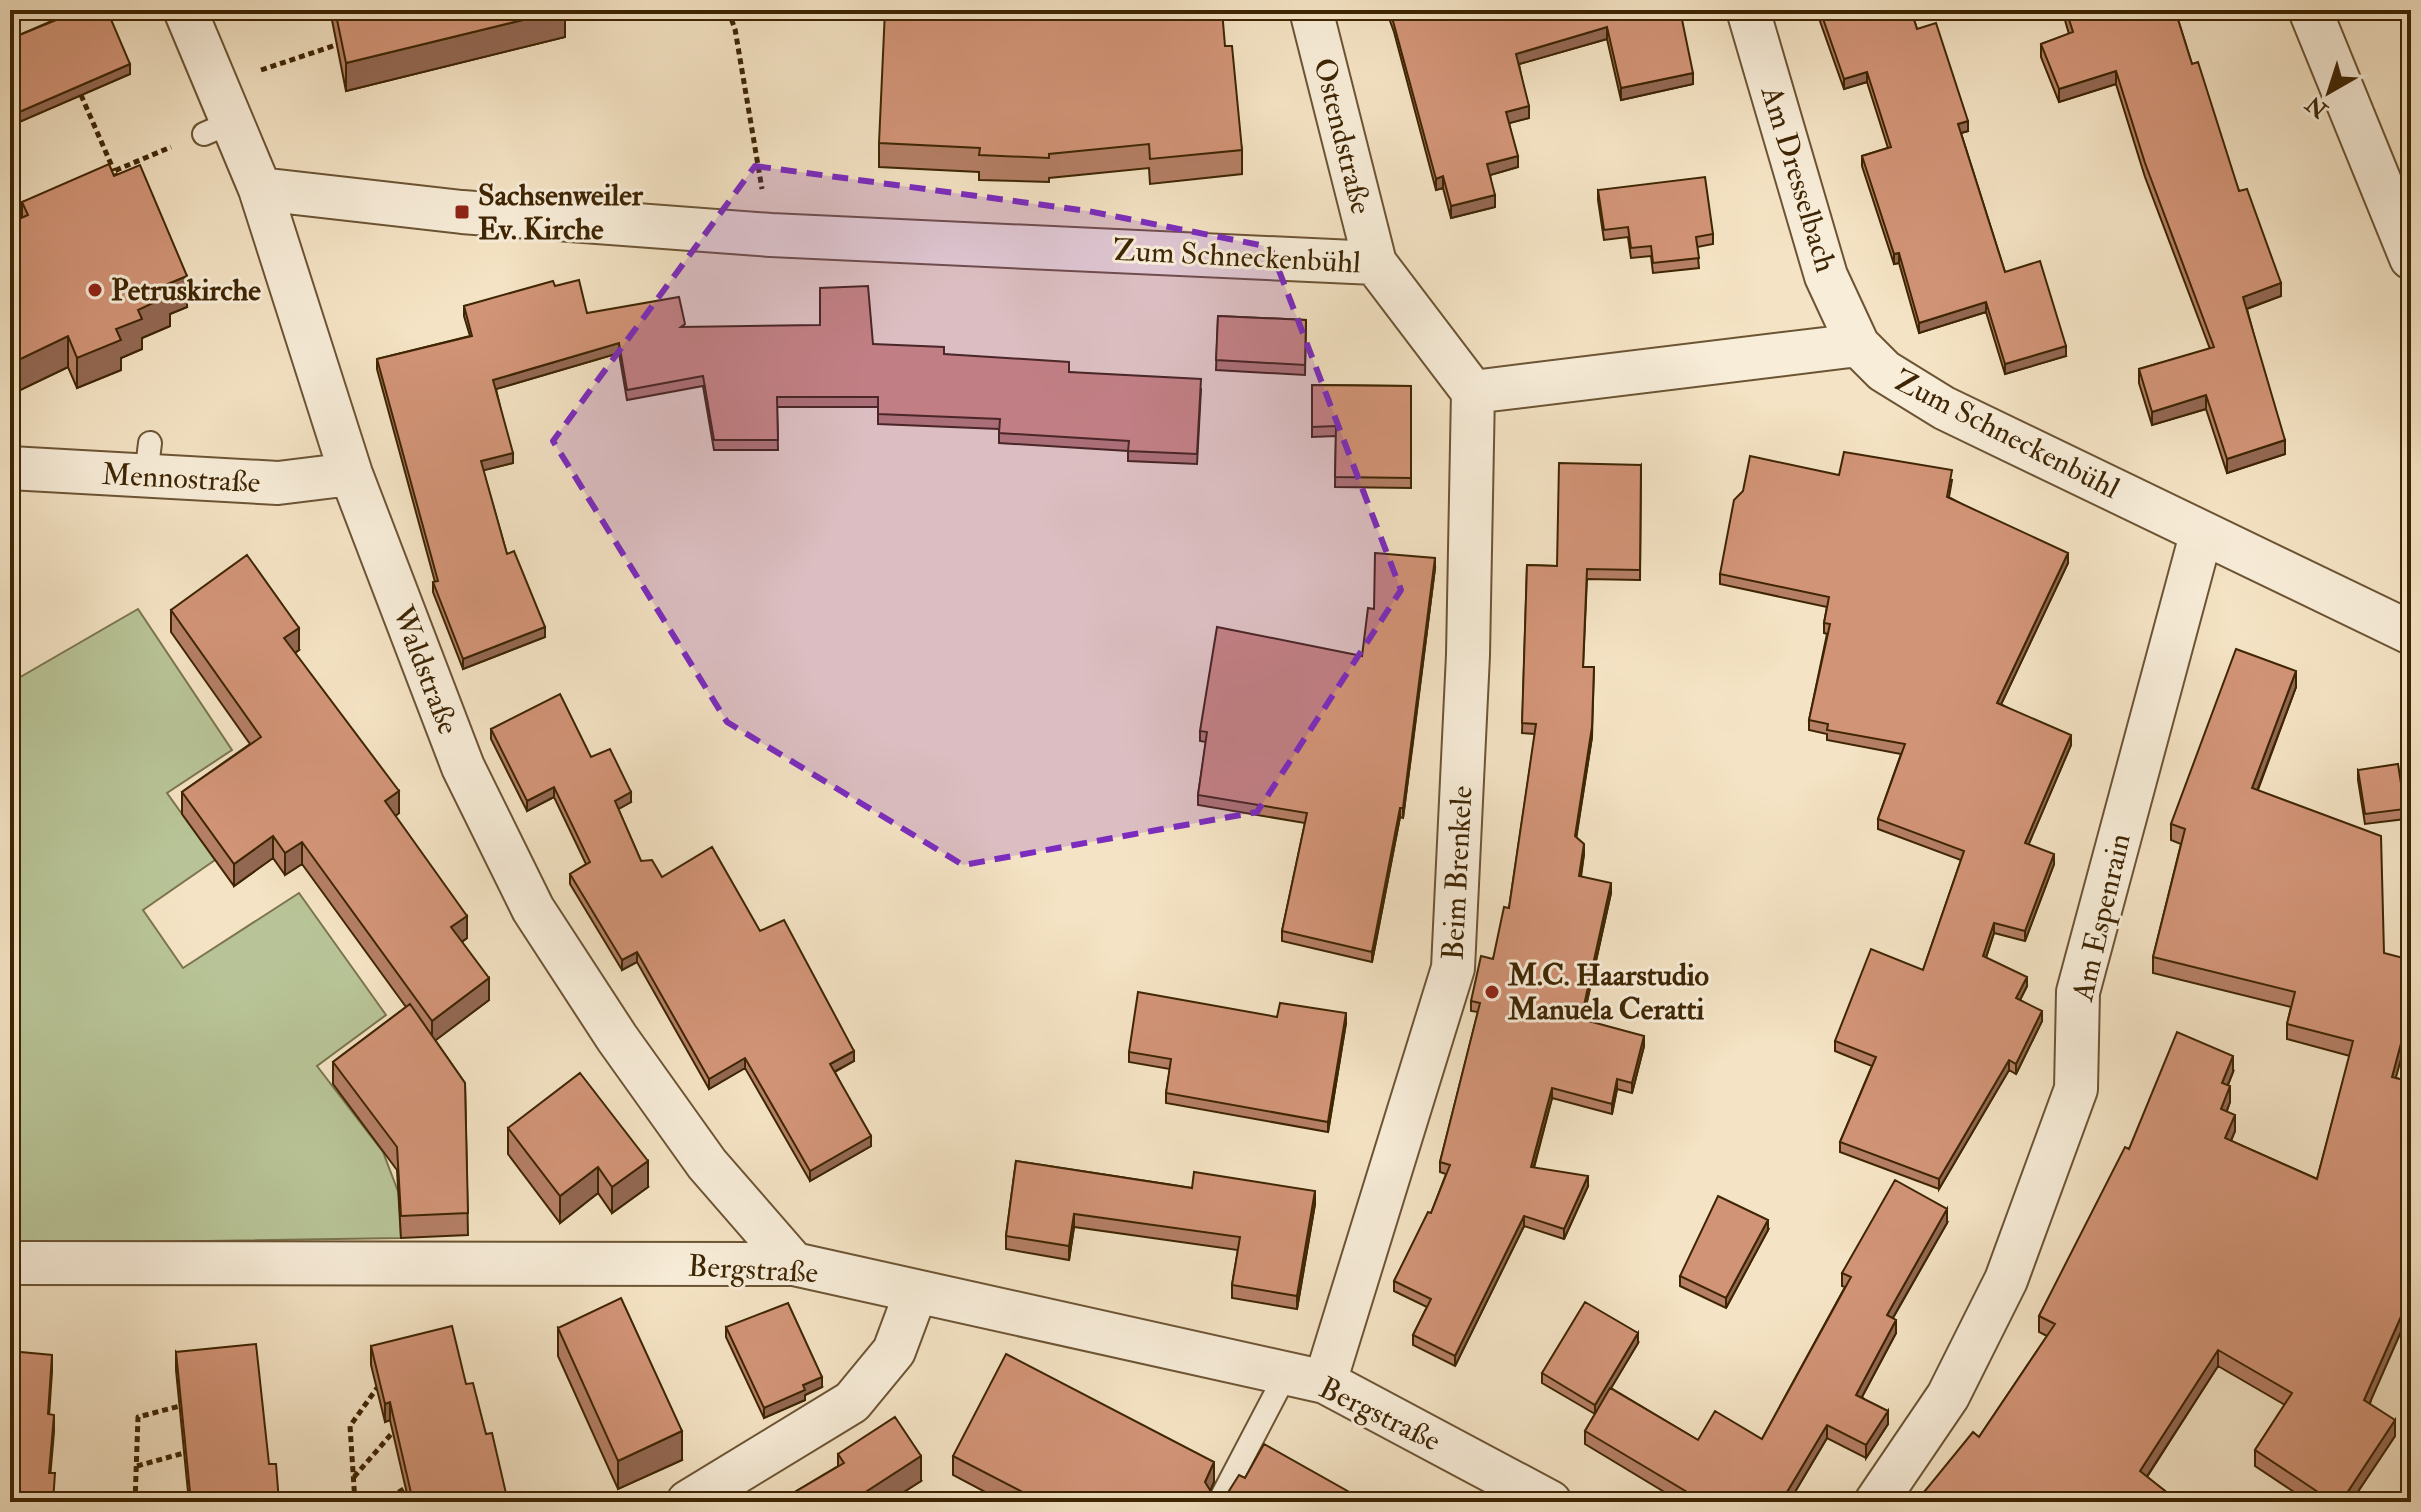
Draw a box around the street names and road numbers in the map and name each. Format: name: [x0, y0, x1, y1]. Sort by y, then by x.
street label: Ostendstraße: [1305, 54, 1380, 218]
street label: Am Dresselbach: [1752, 81, 1844, 277]
street label: Zum Schneckenbühl: [1112, 232, 1362, 281]
street label: Zum Schneckenbühl: [1888, 362, 2126, 507]
street label: Mennostraße: [101, 456, 261, 501]
street label: Waldstraße: [384, 600, 467, 740]
street label: Beim Brenkele: [1434, 785, 1481, 961]
street label: Am Espenrain: [2064, 830, 2139, 1005]
street label: Bergstraße: [687, 1248, 819, 1291]
street label: Bergstraße: [1313, 1369, 1446, 1460]

